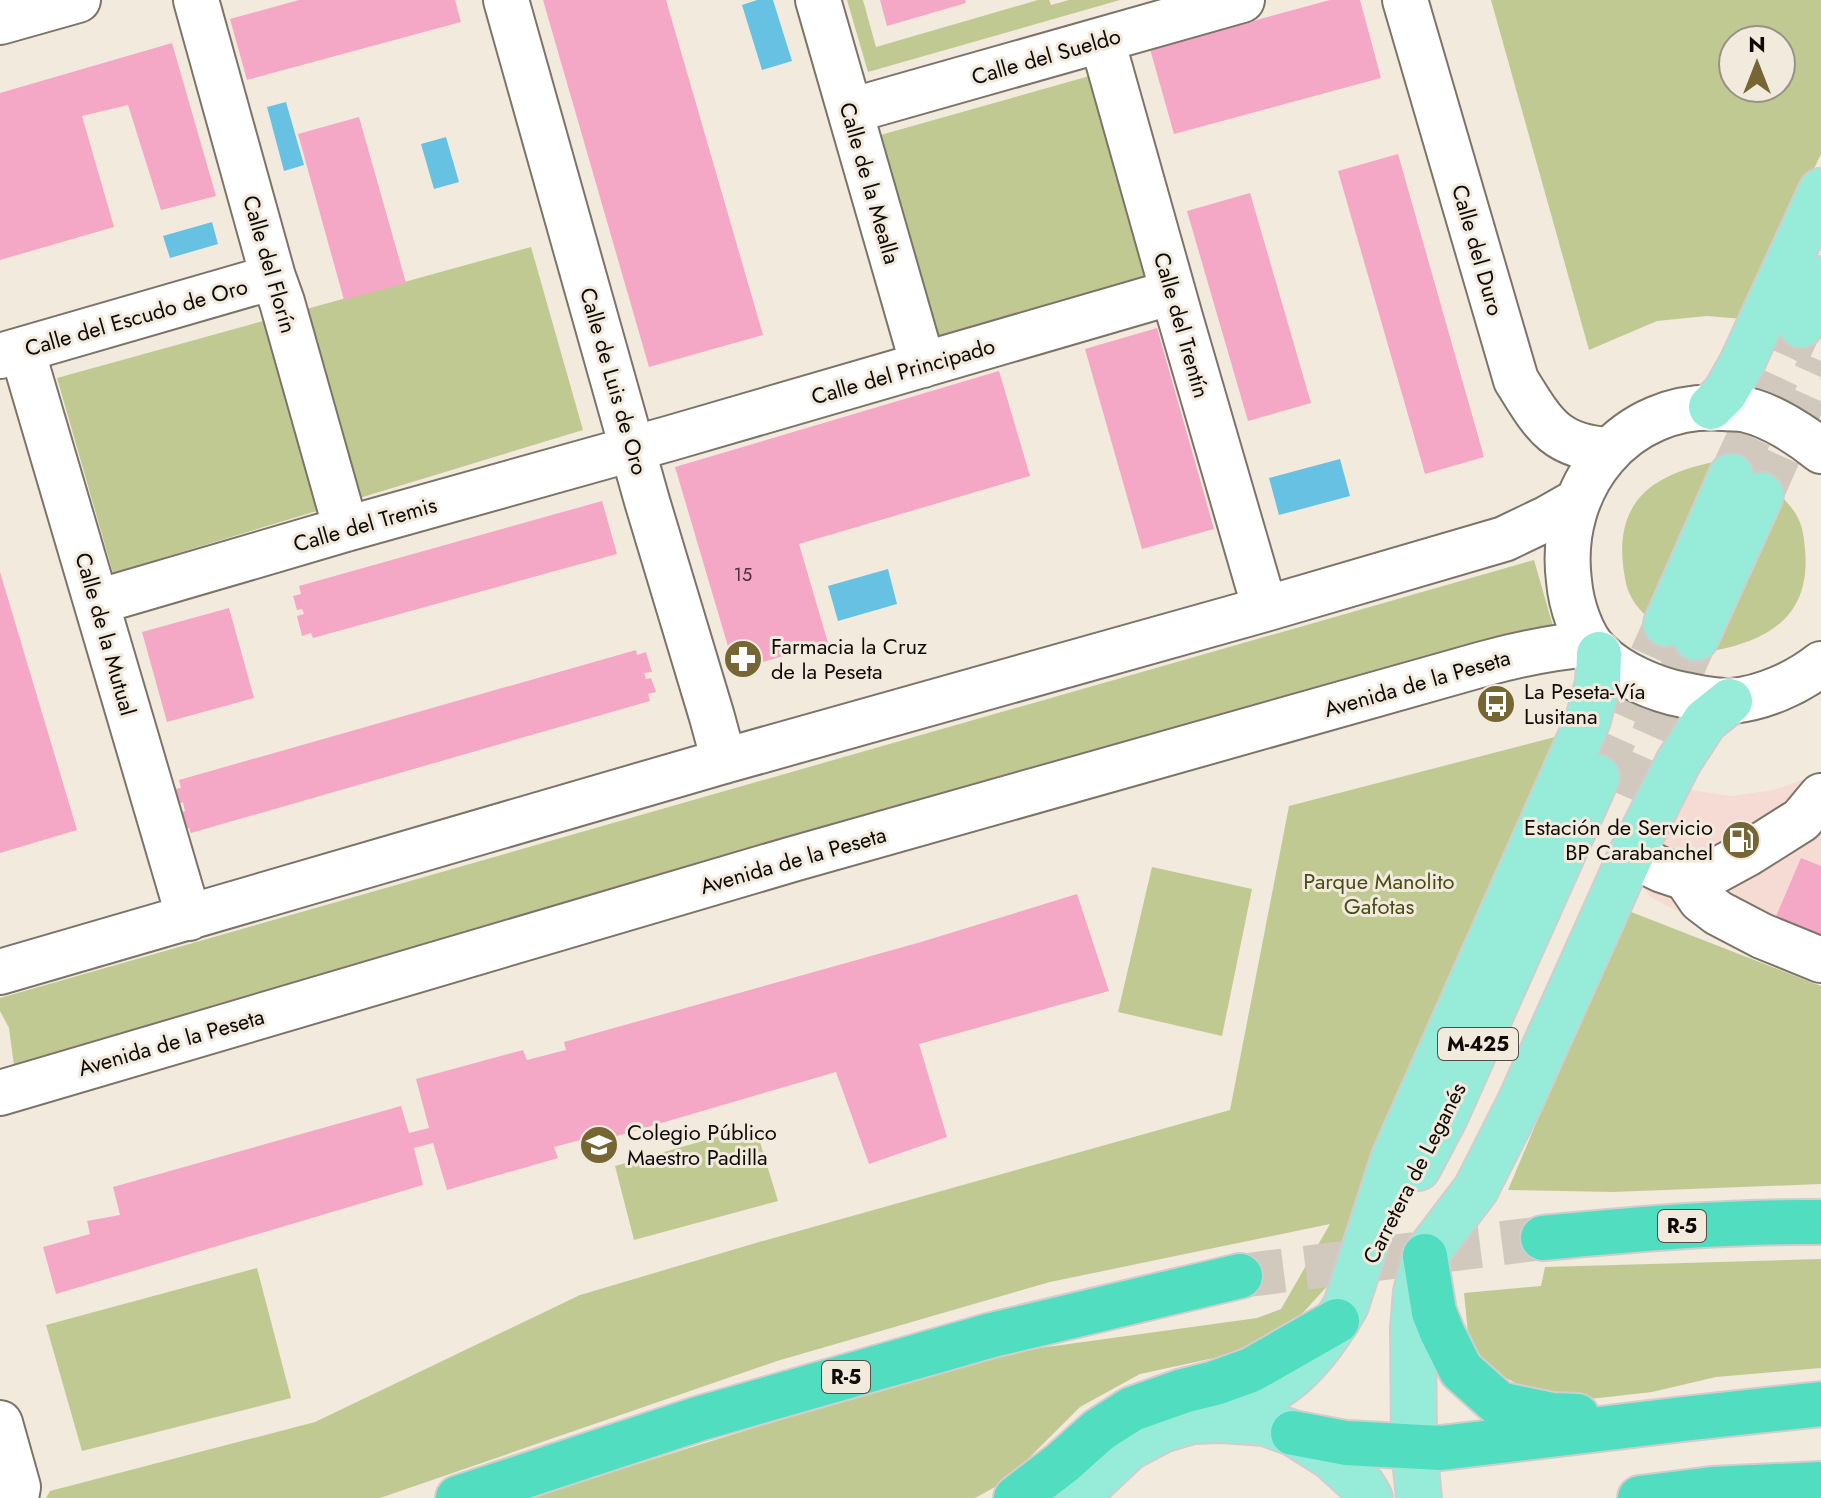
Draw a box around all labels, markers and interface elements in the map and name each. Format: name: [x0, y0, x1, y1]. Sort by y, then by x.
street label: Calle del Sueldo: [968, 19, 1124, 93]
north arrow: [1717, 24, 1797, 104]
text: N: [1748, 28, 1766, 60]
street label: Calle de la Mealla: [832, 98, 908, 268]
street label: Calle del Duro: [1444, 181, 1512, 319]
street label: Calle del Florín: [235, 191, 305, 337]
street label: Calle del Trentín: [1146, 248, 1218, 402]
street label: Calle del Escudo de Oro: [21, 270, 251, 364]
street label: Calle de Luis de Oro: [572, 284, 656, 478]
street label: Calle del Principado: [807, 329, 999, 413]
street label: Calle del Tremis: [289, 488, 441, 560]
street label: Calle de la Mutual: [67, 549, 145, 719]
house number: 15: [734, 562, 752, 588]
place label: Farmacia la Cruz de la Peseta: [771, 630, 927, 687]
pharmacy icon: Farmacia la Cruz de la Peseta: [722, 638, 764, 680]
street label: Avenida de la Peseta: [1320, 641, 1514, 725]
place label: La Peseta-Vía Lusitana: [1524, 675, 1645, 732]
bus stop icon: La Peseta-Vía Lusitana: [1475, 683, 1517, 725]
place label: Estación de Servicio BP Carabanchel: [1524, 811, 1713, 868]
street label: Avenida de la Peseta: [696, 818, 890, 902]
fuel station icon: Estación de Servicio BP Carabanchel: [1720, 819, 1762, 861]
park label: Parque Manolito Gafotas: [1303, 865, 1455, 922]
street label: Avenida de la Peseta: [74, 1000, 268, 1084]
road number: M-425: [1438, 1028, 1518, 1060]
street label: Carretera de Leganés: [1354, 1077, 1474, 1269]
place label: Colegio Público Maestro Padilla: [627, 1116, 777, 1173]
school or university icon: Colegio Público Maestro Padilla: [578, 1124, 620, 1166]
road number: R-5: [1658, 1210, 1706, 1242]
road number: R-5: [822, 1361, 870, 1393]

